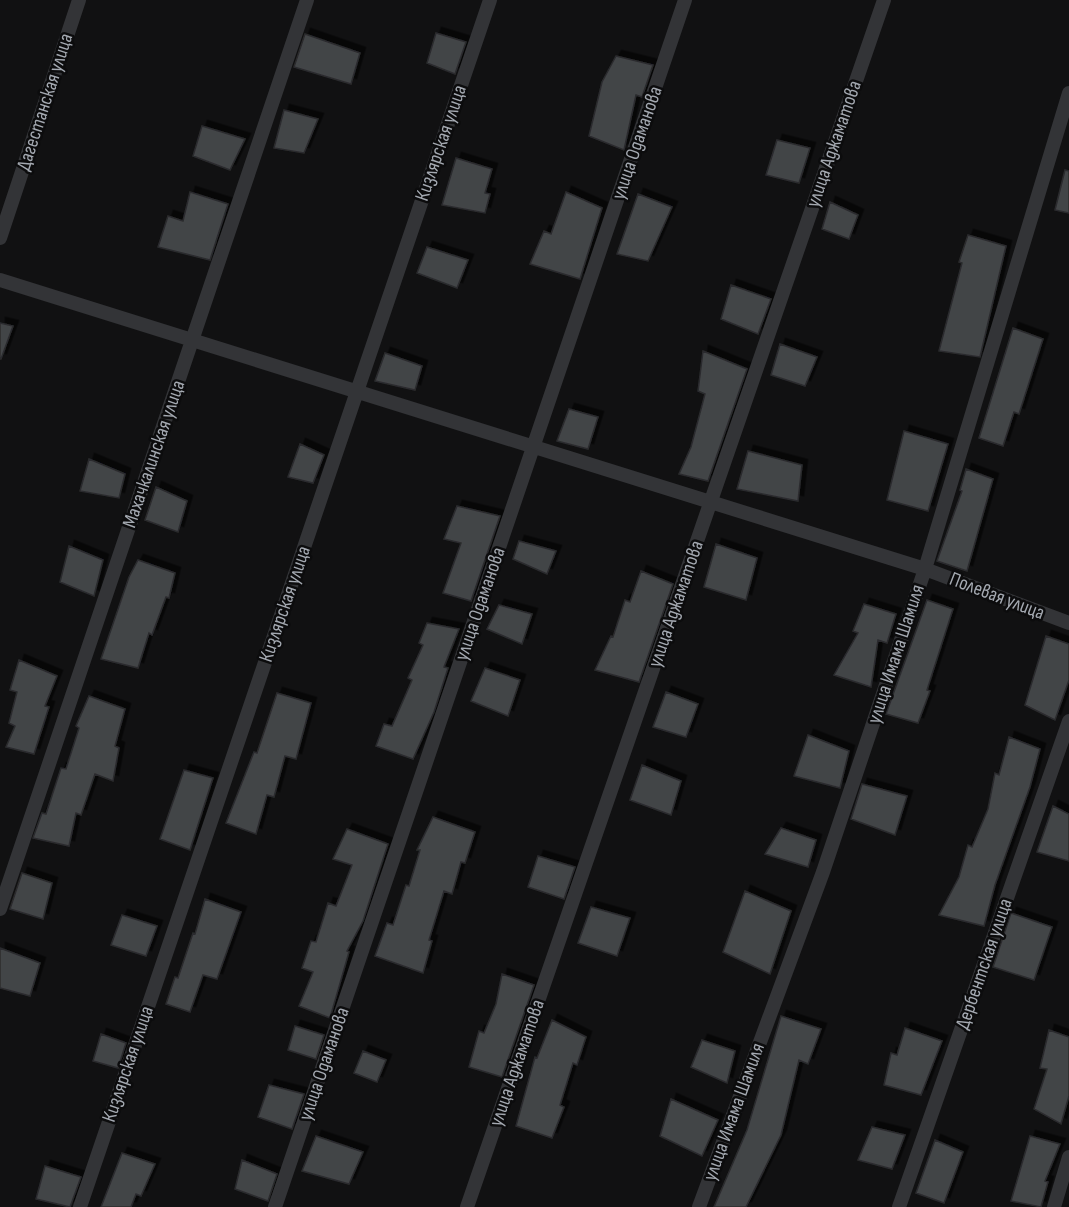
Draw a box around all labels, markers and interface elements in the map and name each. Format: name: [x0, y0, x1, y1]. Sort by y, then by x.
street label: Дагестанская улица: [12, 30, 78, 174]
street label: улица Аджаматова: [801, 77, 867, 211]
street label: Кизлярская улица: [410, 82, 472, 204]
street label: улица Одаманова: [606, 83, 668, 203]
street label: Махачкалинская улица: [117, 377, 191, 531]
street label: улица Аджаматова: [643, 537, 709, 671]
street label: Кизлярская улица: [254, 543, 316, 665]
street label: улица Одаманова: [449, 544, 511, 664]
street label: Полевая улица: [946, 567, 1048, 625]
street label: улица Имама Шамиля: [862, 581, 930, 727]
street label: Дербентская улица: [950, 895, 1018, 1033]
street label: улица Аджаматова: [484, 996, 550, 1130]
street label: Кизлярская улица: [97, 1003, 159, 1125]
street label: улица Одаманова: [293, 1004, 355, 1124]
street label: улица Имама Шамиля: [698, 1040, 770, 1184]

